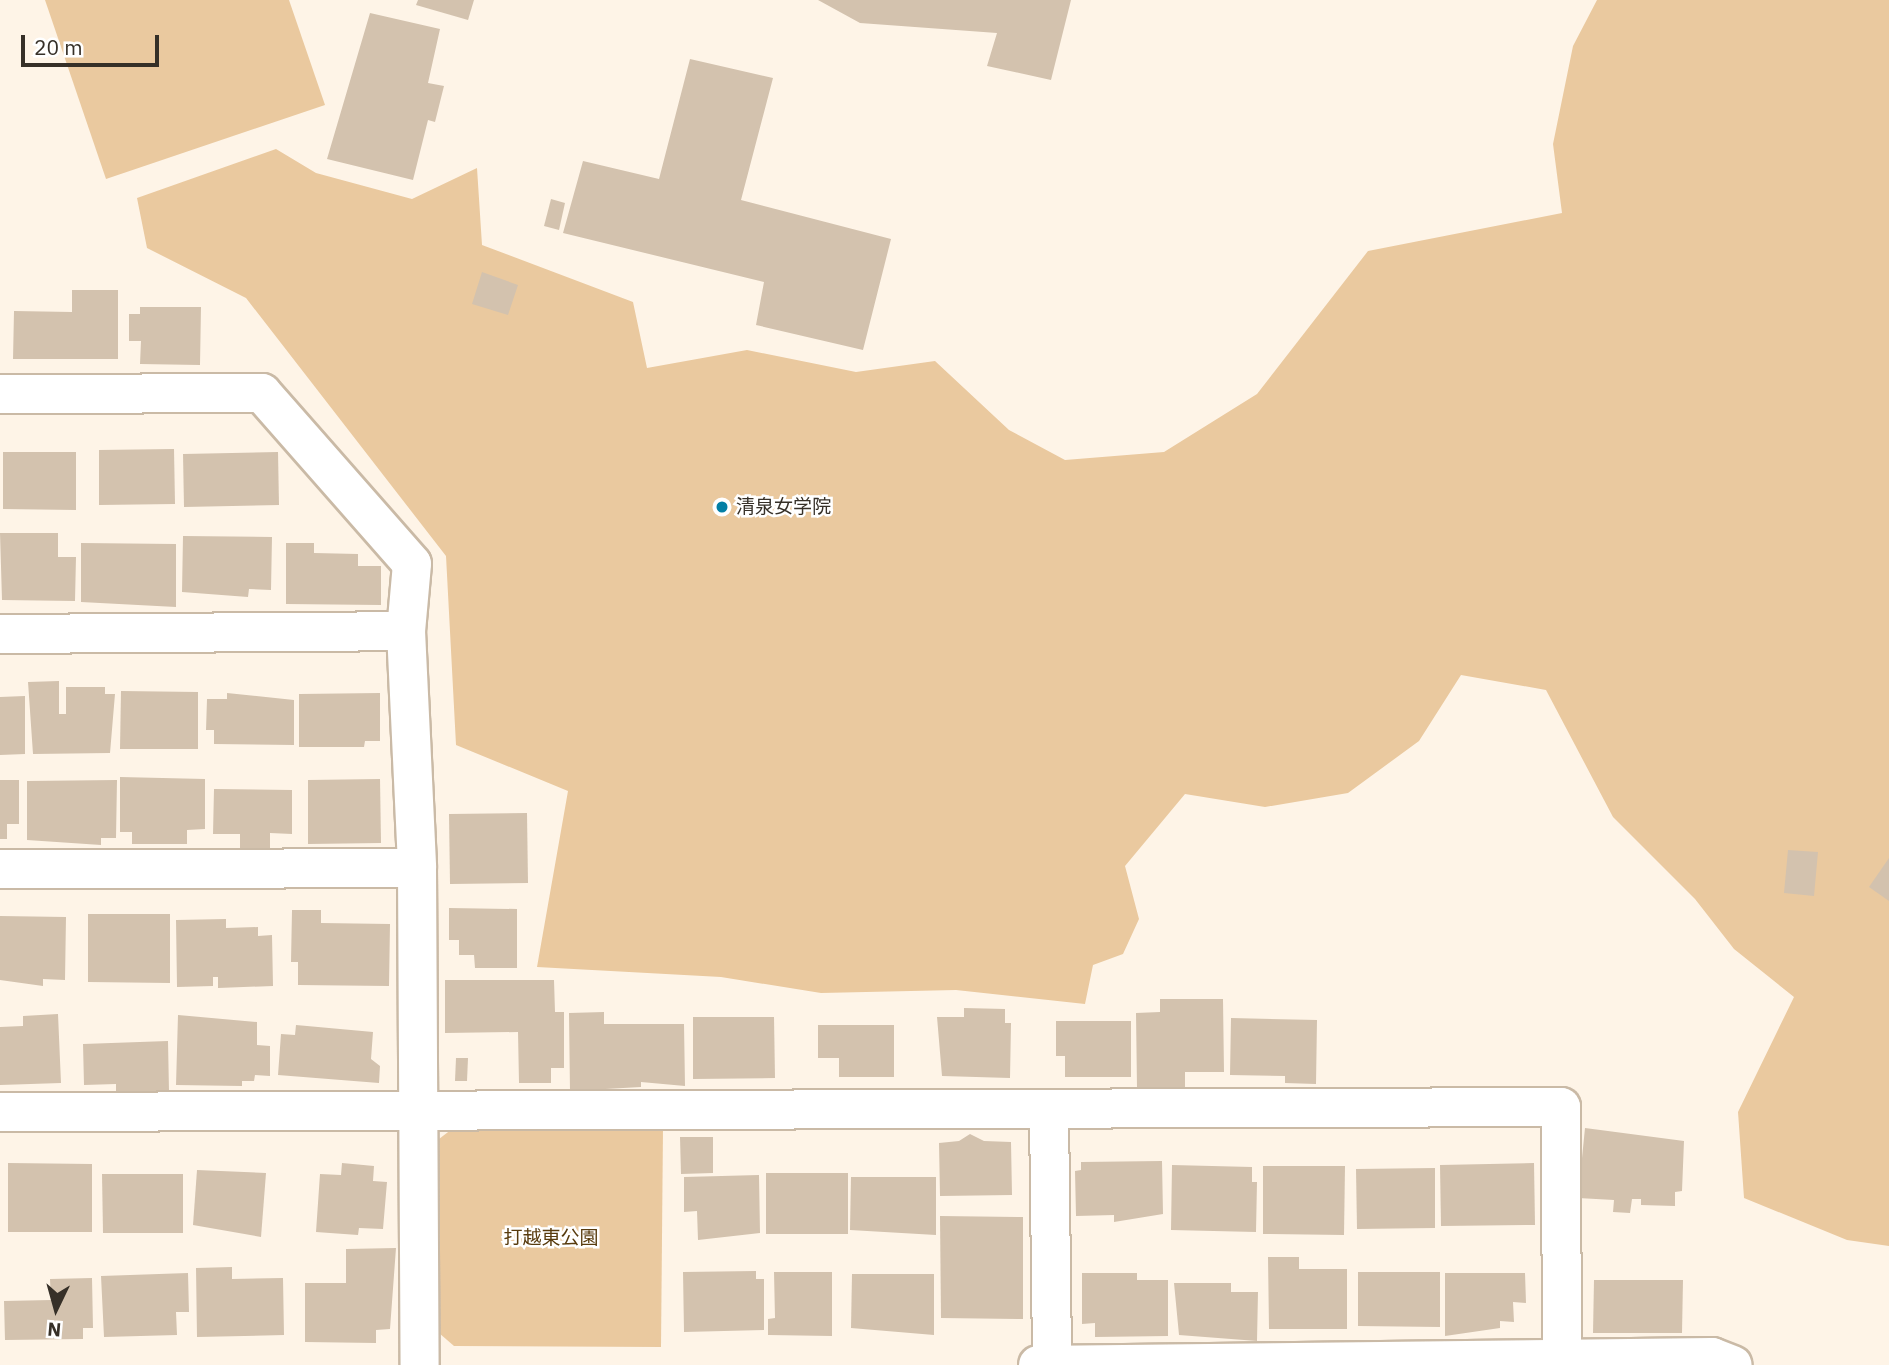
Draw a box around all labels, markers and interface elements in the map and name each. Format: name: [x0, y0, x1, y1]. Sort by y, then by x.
scale bar: [24, 21, 163, 65]
text: 20 m: [34, 33, 83, 61]
place label: 清泉女学院: [736, 496, 831, 518]
marker: 清泉女学院: [714, 499, 730, 515]
park label: 打越東公園: [504, 1227, 598, 1249]
north arrow: [21, 1274, 91, 1344]
text: N: [46, 1317, 62, 1342]

